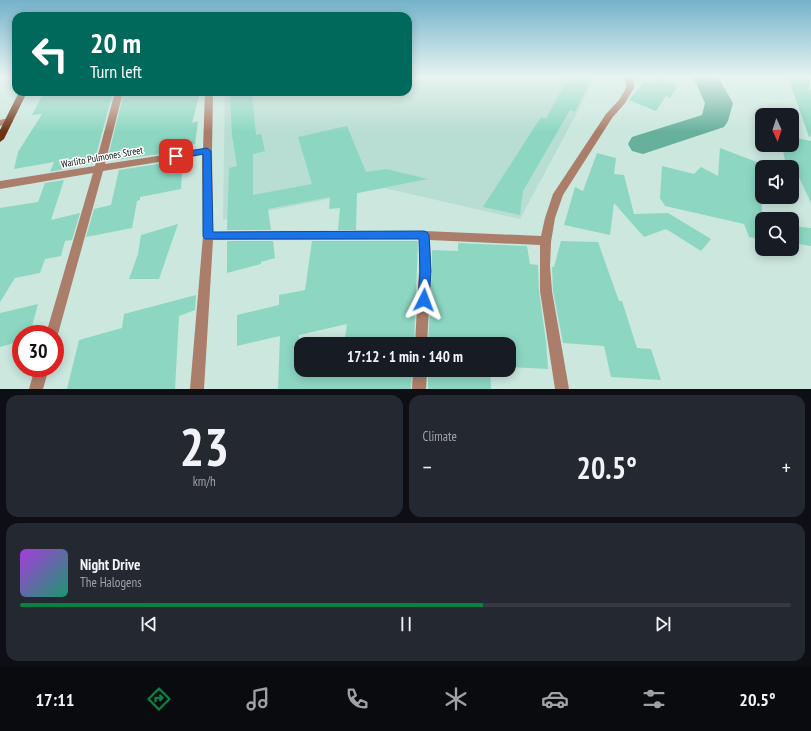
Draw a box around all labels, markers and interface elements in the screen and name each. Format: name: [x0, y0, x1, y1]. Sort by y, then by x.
text: 20 m: [90, 24, 141, 61]
icon: left: [24, 28, 76, 80]
text: Turn left: [90, 60, 142, 83]
north arrow: [755, 108, 799, 152]
map controls: [755, 108, 799, 256]
pin: [159, 139, 193, 173]
street label: Warlito Pulmones Street: [60, 143, 144, 171]
icon: arrive: [165, 145, 187, 167]
button: sound: [755, 160, 799, 204]
button: search: [755, 212, 799, 256]
position arrow: [403, 279, 445, 321]
speed limit sign: 30: [12, 325, 64, 377]
text: 17:12 · 1 min · 140 m: [347, 347, 463, 366]
text: 23: [179, 413, 229, 480]
text: Climate: [423, 428, 457, 445]
text: 20.5°: [577, 448, 637, 487]
text: −: [423, 453, 432, 481]
text: +: [782, 453, 791, 481]
text: km/h: [193, 473, 216, 490]
text: Night Drive: [80, 555, 140, 574]
text: The Halogens: [80, 574, 142, 591]
icon: previous: [138, 613, 160, 635]
icon: pause: [395, 613, 417, 635]
icon: next: [652, 613, 674, 635]
icon: directions: [145, 685, 173, 713]
icon: music: [244, 685, 272, 713]
icon: phone: [343, 685, 371, 713]
icon: climate: [442, 685, 470, 713]
icon: car: [541, 685, 569, 713]
icon: filters: [640, 685, 668, 713]
text: 17:11: [35, 688, 74, 711]
text: 20.5°: [739, 688, 776, 711]

